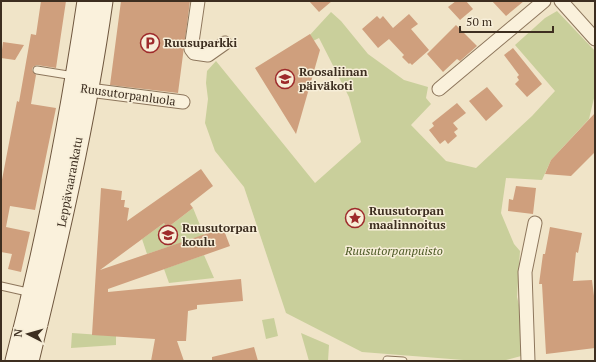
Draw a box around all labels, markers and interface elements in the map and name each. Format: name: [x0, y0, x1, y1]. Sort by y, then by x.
scale bar: [460, 8, 553, 34]
text: 50 m: [466, 14, 493, 29]
parking icon: Ruusuparkki: [139, 32, 161, 54]
place label: Ruusuparkki: [164, 35, 237, 50]
place label: Roosaliinan päiväkoti: [299, 64, 368, 93]
school or university icon: Roosaliinan päiväkoti: [274, 68, 296, 90]
street label: Ruusutorpanluola: [79, 80, 177, 109]
street label: Leppävaarankatu: [53, 135, 86, 228]
place label: Ruusutorpan maalinnoitus: [369, 203, 446, 232]
place icon: Ruusutorpan maalinnoitus: [344, 207, 366, 229]
place label: Ruusutorpan koulu: [182, 220, 257, 249]
school or university icon: Ruusutorpan koulu: [157, 224, 179, 246]
park label: Ruusutorpanpuisto: [344, 243, 443, 258]
north arrow: [8, 314, 48, 354]
text: N: [11, 327, 26, 338]

